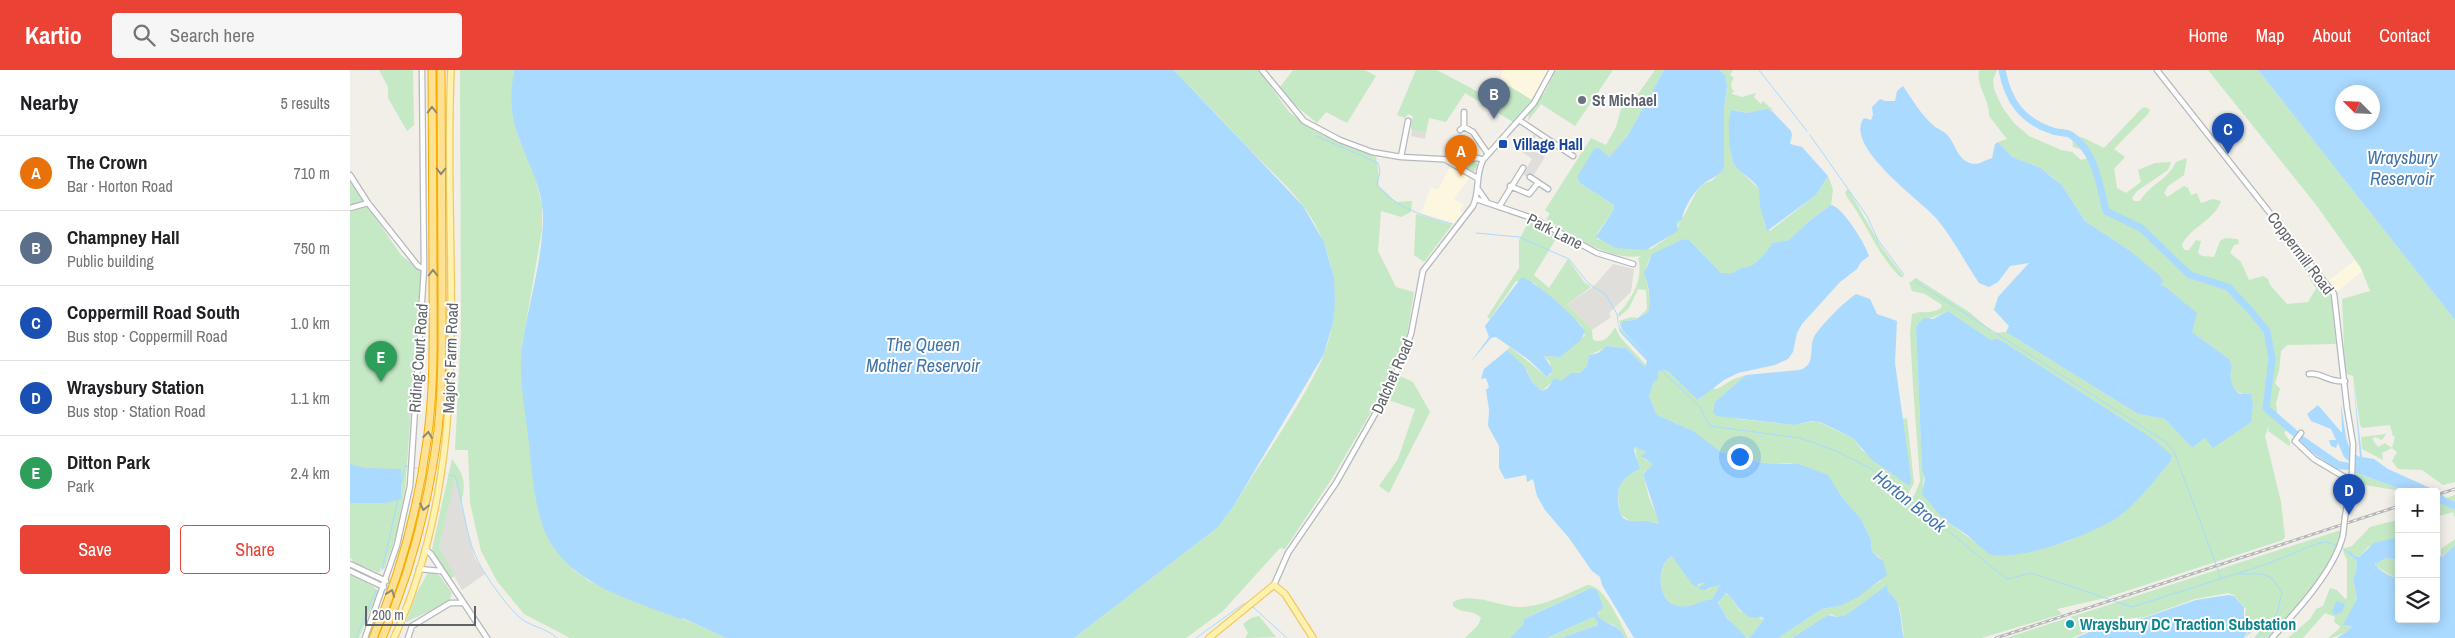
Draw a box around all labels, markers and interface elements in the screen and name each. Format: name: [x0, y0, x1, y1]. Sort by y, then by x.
search box: [112, 13, 462, 58]
text: Kartio: [25, 19, 82, 51]
icon: search: [130, 21, 158, 49]
text: Search here: [170, 22, 255, 48]
text: Home: [2188, 23, 2228, 48]
text: Map: [2256, 23, 2285, 48]
text: About: [2313, 23, 2351, 48]
text: Contact: [2379, 23, 2430, 48]
pin: B: [1478, 78, 1510, 119]
north arrow: [2335, 85, 2380, 130]
text: Nearby: [20, 88, 78, 117]
place label: St Michael: [1592, 89, 1657, 111]
text: 5 results: [280, 92, 330, 114]
marker: St Michael: [1576, 94, 1588, 106]
one-way arrow: [427, 106, 437, 114]
pin: C: [2212, 113, 2244, 154]
place label: Village Hall: [1513, 133, 1583, 155]
pin: A: [1445, 135, 1477, 176]
marker: Village Hall: [1497, 138, 1509, 150]
water label: Wraysbury Reservoir: [2367, 145, 2439, 191]
text: The Crown: [67, 149, 148, 175]
text: A: [31, 162, 41, 184]
text: 710 m: [294, 162, 330, 184]
one-way arrow: [436, 168, 446, 175]
text: Bar · Horton Road: [67, 175, 173, 197]
street label: Coppermill Road: [2263, 207, 2339, 299]
street label: Park Lane: [1523, 208, 1587, 254]
text: Champney Hall: [67, 224, 180, 250]
text: B: [31, 237, 41, 259]
text: 750 m: [294, 237, 330, 259]
text: Public building: [67, 250, 154, 272]
one-way arrow: [428, 268, 438, 276]
text: Coppermill Road South: [67, 299, 240, 325]
street label: Major's Farm Road: [437, 302, 463, 414]
street label: Riding Court Road: [403, 303, 433, 413]
text: C: [31, 312, 41, 334]
text: 1.0 km: [291, 312, 330, 334]
text: Bus stop · Coppermill Road: [67, 325, 227, 347]
water label: The Queen Mother Reservoir: [866, 332, 981, 378]
street label: Datchet Road: [1366, 335, 1418, 417]
pin: E: [365, 341, 397, 382]
text: Wraysbury Station: [67, 374, 204, 400]
text: D: [31, 387, 41, 409]
text: 1.1 km: [291, 387, 330, 409]
text: Bus stop · Station Road: [67, 400, 206, 422]
one-way arrow: [422, 431, 433, 439]
your location: [1727, 444, 1753, 470]
text: Ditton Park: [67, 449, 150, 475]
text: E: [32, 462, 40, 484]
text: 2.4 km: [291, 462, 330, 484]
water label: Horton Brook: [1868, 464, 1952, 538]
pin: D: [2333, 474, 2365, 515]
text: Park: [67, 475, 94, 497]
map controls: [2395, 488, 2440, 623]
button: +: [2395, 488, 2440, 533]
one-way arrow: [420, 503, 430, 512]
button: Save: [20, 525, 170, 574]
button: Share: [180, 525, 330, 574]
button: −: [2395, 533, 2440, 578]
button: layers: [2395, 578, 2440, 623]
one-way arrow: [385, 589, 395, 597]
scale bar: [365, 603, 476, 626]
text: 200 m: [372, 606, 404, 624]
place label: Wraysbury DC Traction Substation: [2080, 613, 2296, 635]
marker: Wraysbury DC Traction Substation: [2064, 618, 2076, 630]

